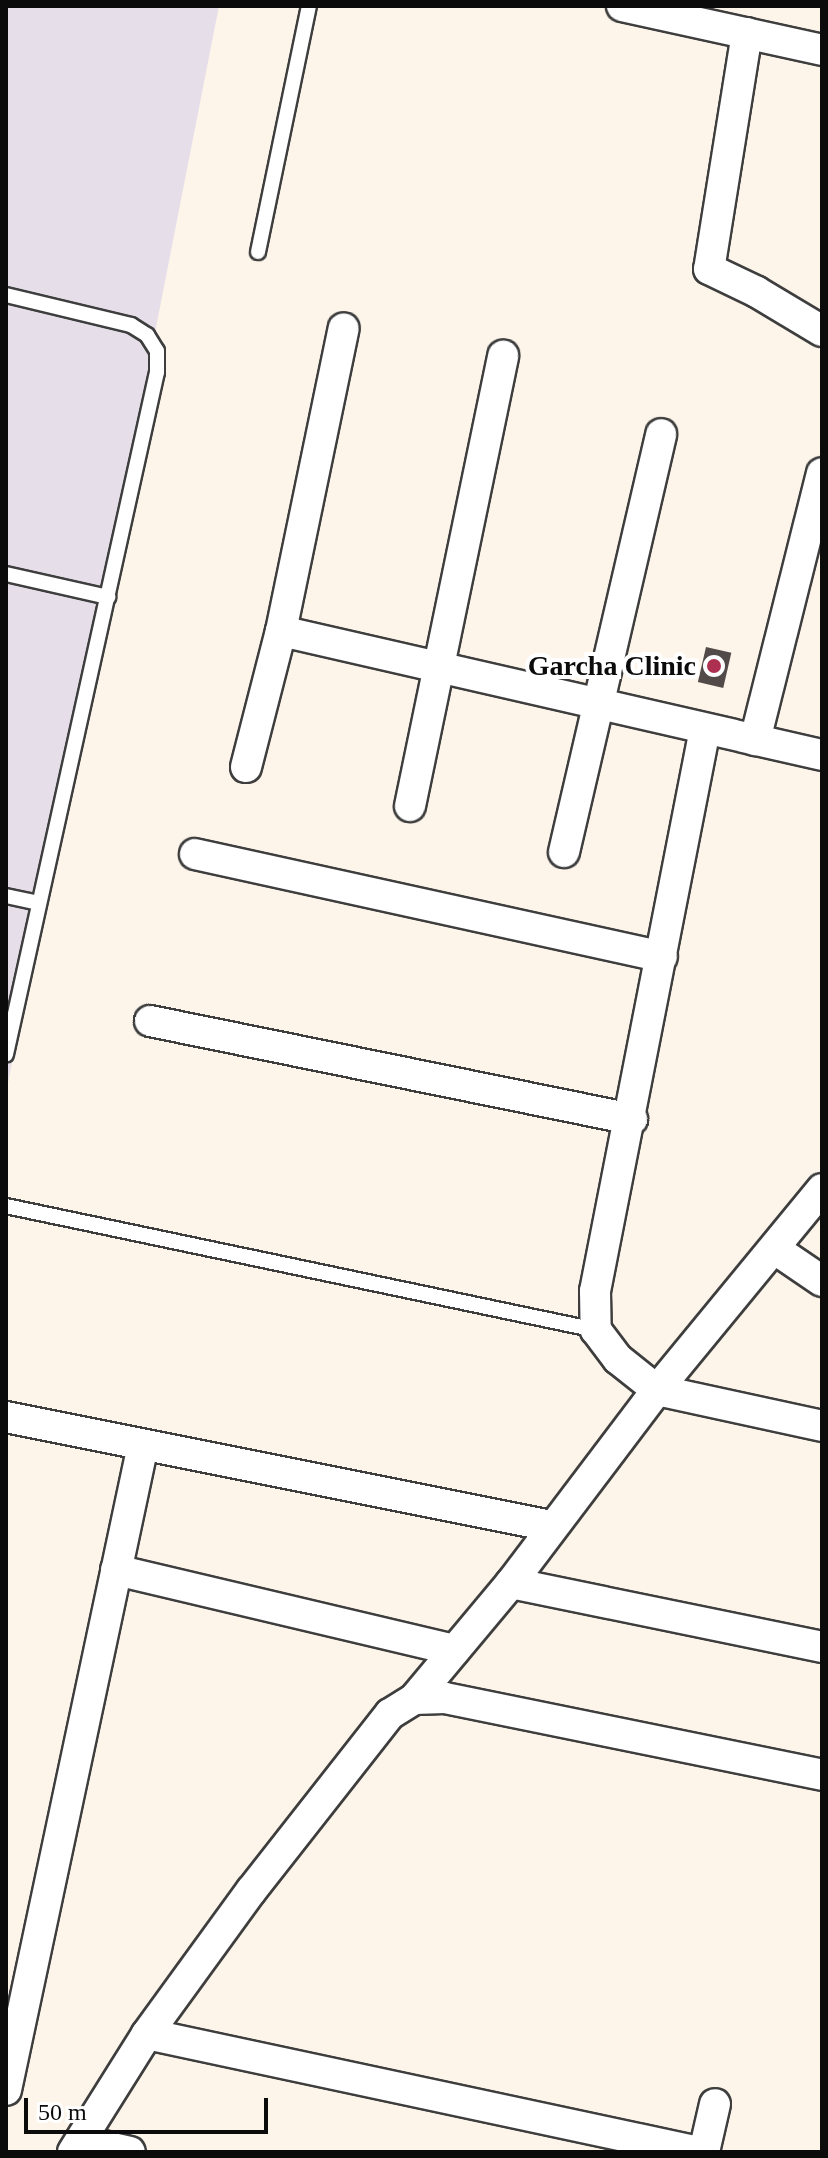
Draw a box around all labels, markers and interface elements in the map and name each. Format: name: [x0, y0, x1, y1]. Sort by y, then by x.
place label: Garcha Clinic: [528, 649, 696, 683]
marker: Garcha Clinic: [703, 655, 725, 677]
scale bar: [28, 2082, 272, 2132]
text: 50 m: [38, 2099, 87, 2125]

